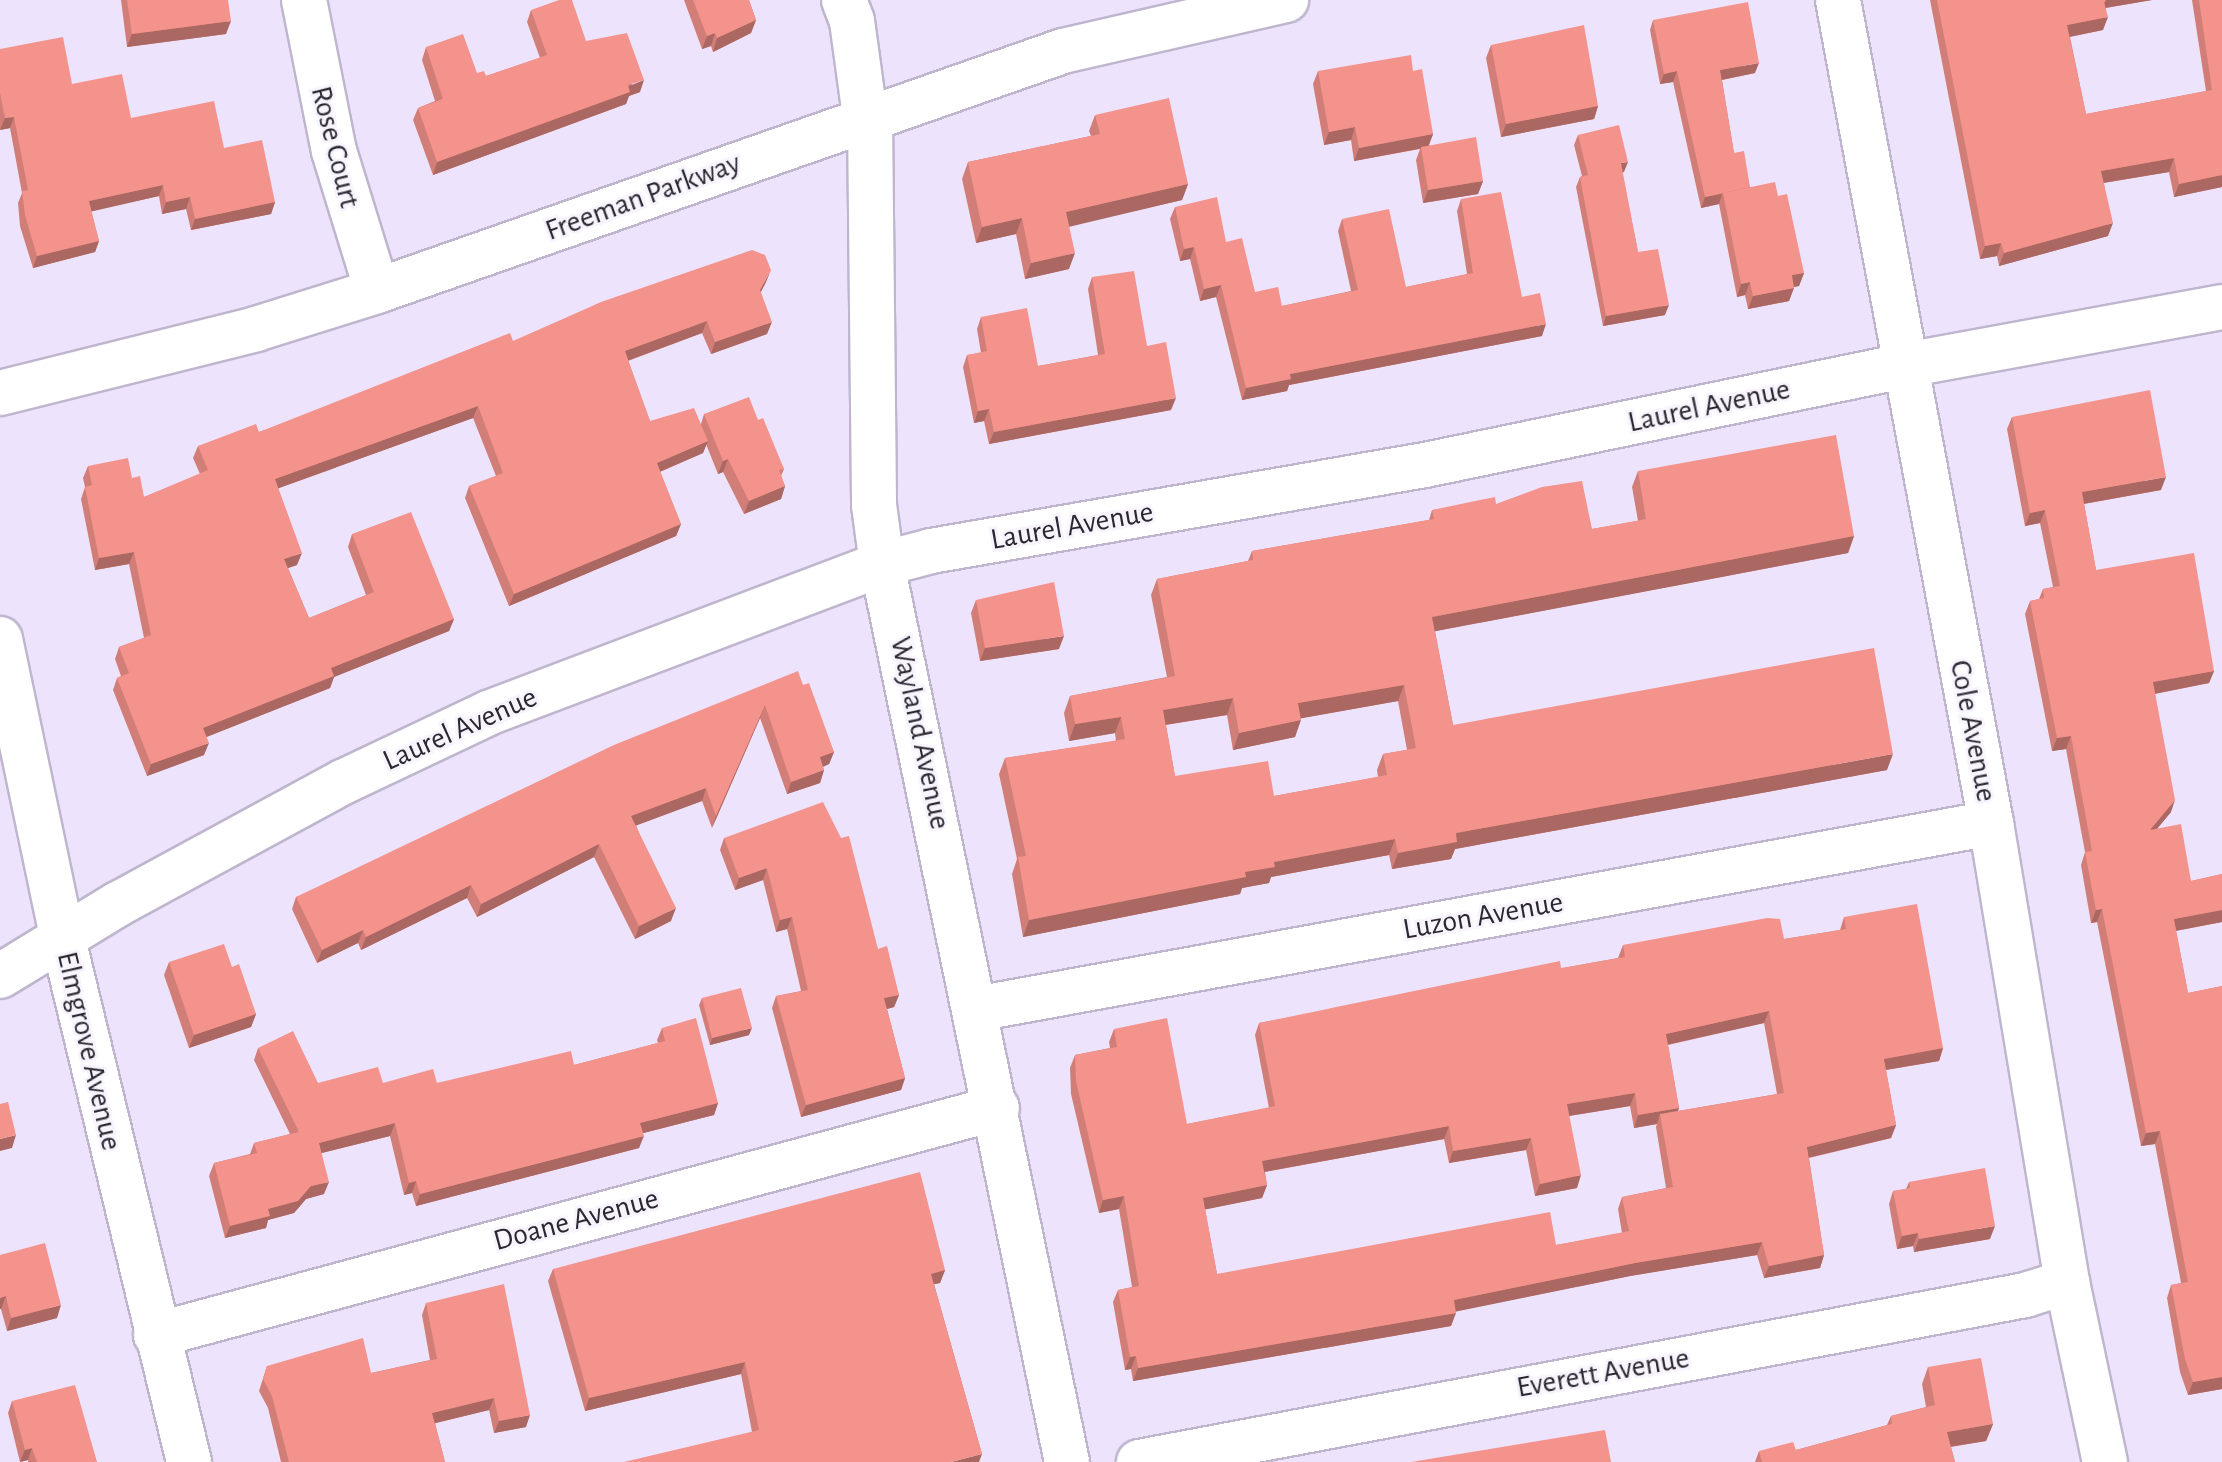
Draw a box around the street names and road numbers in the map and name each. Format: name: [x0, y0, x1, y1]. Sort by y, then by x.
street label: Rose Court: [303, 82, 367, 212]
street label: Freeman Parkway: [541, 145, 745, 249]
street label: Laurel Avenue: [1625, 371, 1793, 441]
street label: Laurel Avenue: [988, 494, 1156, 558]
street label: Wayland Avenue: [882, 633, 958, 833]
street label: Cole Avenue: [1942, 657, 2004, 805]
street label: Laurel Avenue: [377, 679, 543, 779]
street label: Luzon Avenue: [1400, 884, 1566, 948]
street label: Elmgrove Avenue: [49, 948, 129, 1154]
street label: Doane Avenue: [490, 1181, 662, 1259]
street label: Everett Avenue: [1514, 1340, 1692, 1406]

